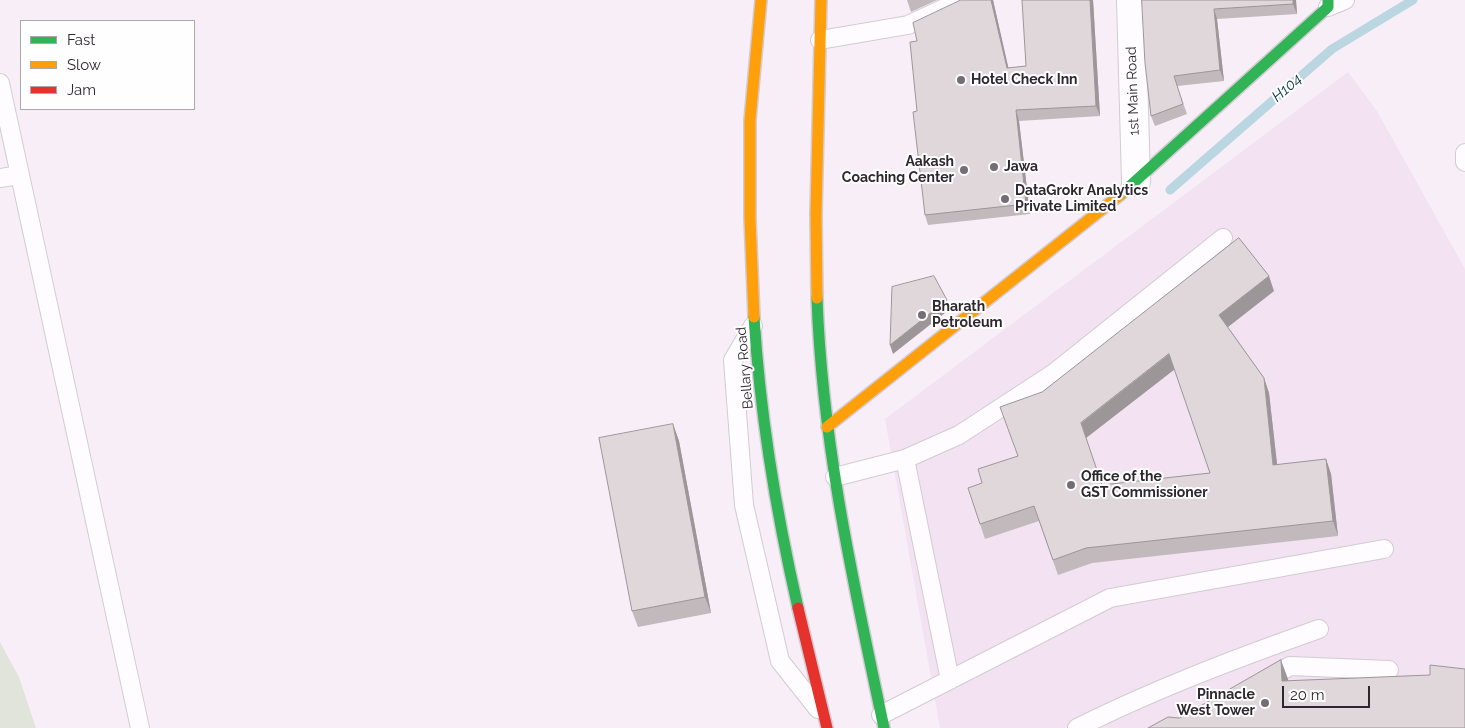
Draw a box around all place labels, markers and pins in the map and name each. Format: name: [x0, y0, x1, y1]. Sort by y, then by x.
place label: Hotel Check Inn: [971, 72, 1078, 88]
marker: Hotel Check Inn: [955, 74, 967, 86]
place label: Aakash Coaching Center: [842, 154, 954, 186]
place label: Jawa: [1004, 159, 1038, 175]
marker: Jawa: [988, 161, 1000, 173]
marker: Aakash Coaching Center: [958, 164, 970, 176]
place label: DataGrokr Analytics Private Limited: [1015, 183, 1148, 216]
marker: DataGrokr Analytics Private Limited: [999, 193, 1011, 205]
place label: Bharath Petroleum: [932, 299, 1003, 332]
marker: Bharath Petroleum: [916, 309, 928, 321]
place label: Office of the GST Commissioner: [1081, 469, 1208, 502]
marker: Office of the GST Commissioner: [1065, 479, 1077, 491]
place label: Pinnacle West Tower: [1176, 687, 1255, 720]
marker: Pinnacle West Tower: [1259, 697, 1271, 709]

